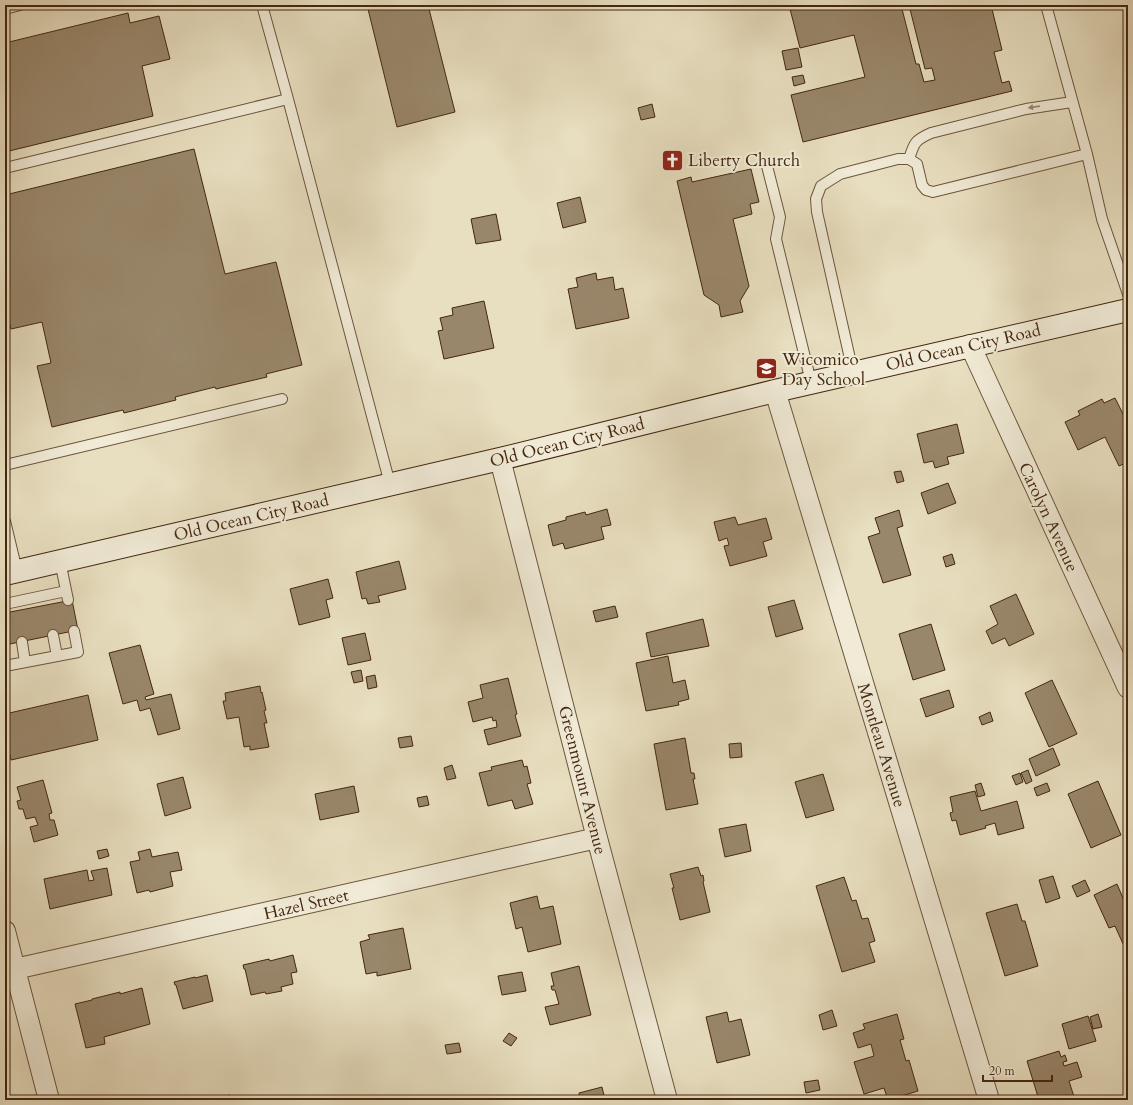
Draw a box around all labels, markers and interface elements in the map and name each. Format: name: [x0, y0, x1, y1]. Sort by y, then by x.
one-way arrow: [1028, 104, 1040, 110]
church icon: Liberty Church: [659, 147, 685, 173]
place label: Liberty Church: [688, 149, 801, 172]
street label: Old Ocean City Road: [883, 318, 1043, 377]
place label: Wicomico Day School: [781, 348, 866, 391]
school or university icon: Wicomico Day School: [753, 356, 779, 382]
street label: Old Ocean City Road: [487, 412, 647, 473]
street label: Carolyn Avenue: [1013, 459, 1084, 576]
street label: Old Ocean City Road: [171, 488, 331, 547]
street label: Montleau Avenue: [852, 680, 911, 810]
street label: Greenmount Avenue: [553, 703, 612, 857]
street label: Hazel Street: [261, 883, 352, 925]
scale bar: [983, 1057, 1052, 1083]
text: 20 m: [989, 1063, 1016, 1079]

